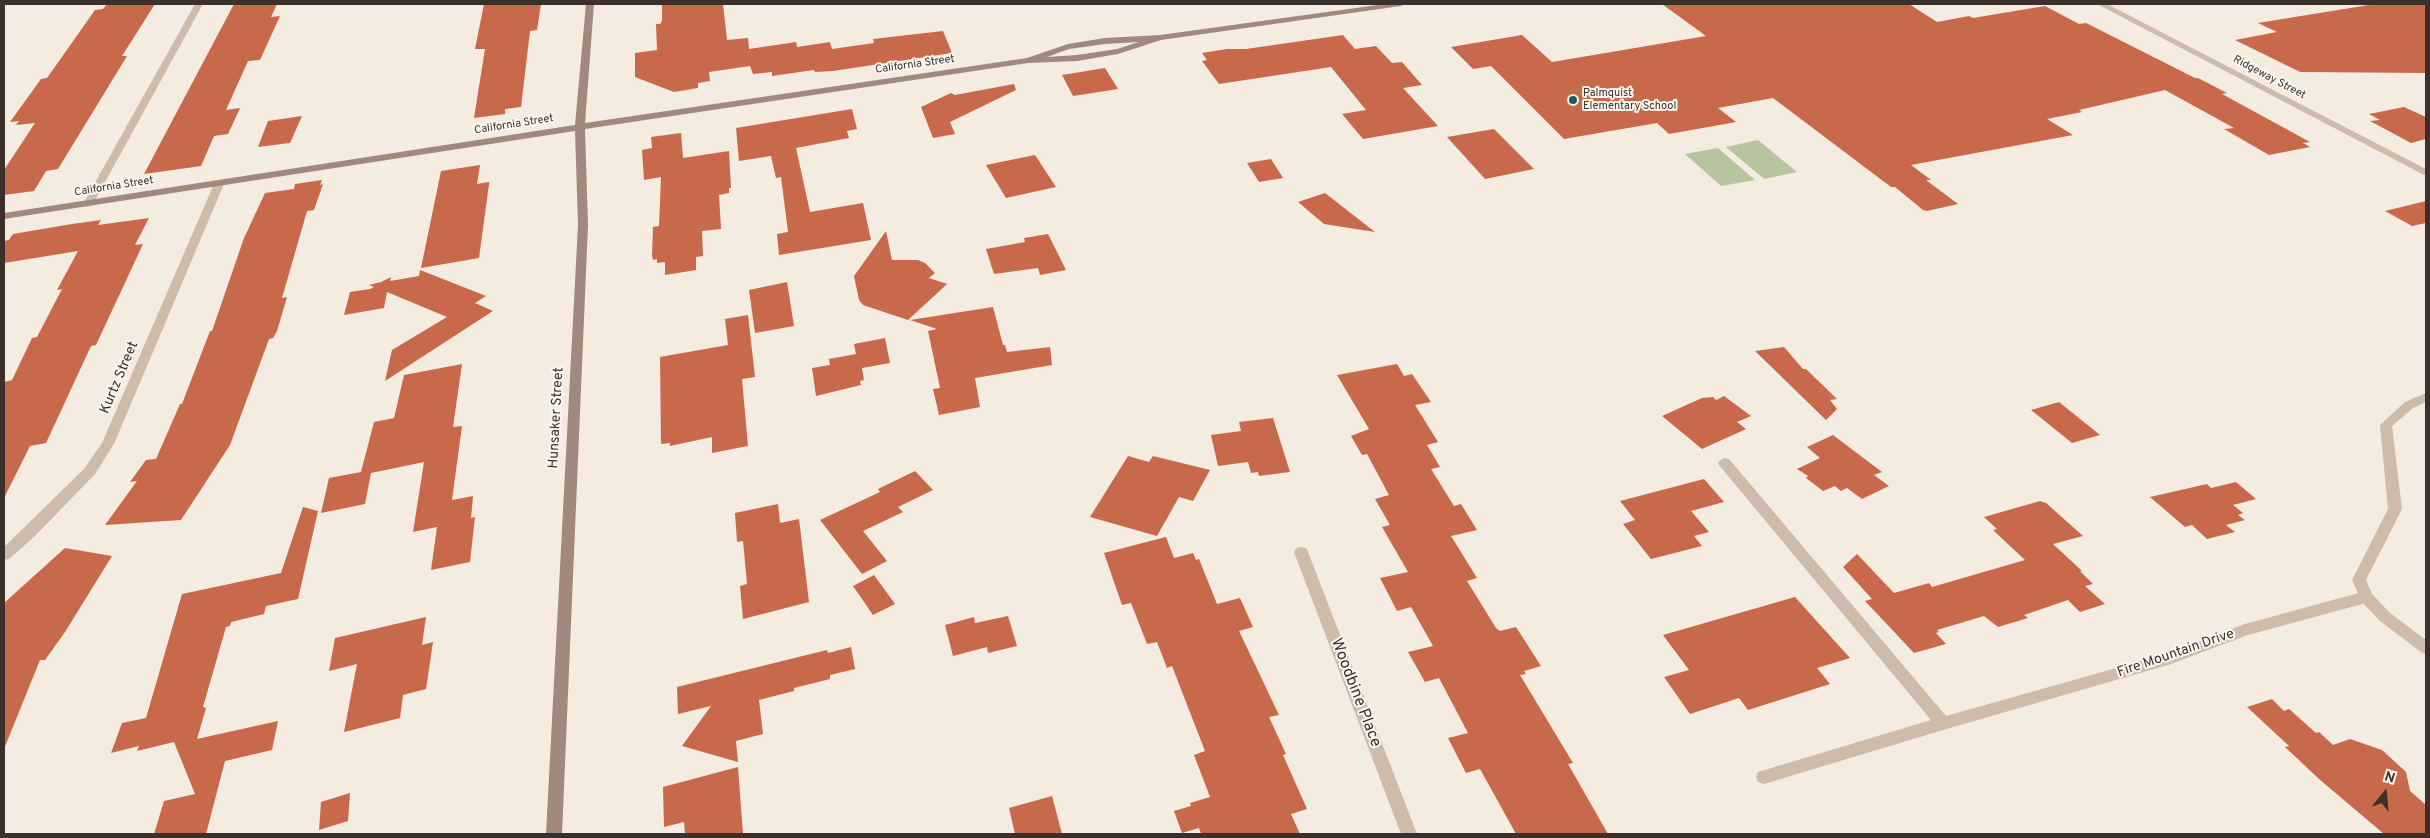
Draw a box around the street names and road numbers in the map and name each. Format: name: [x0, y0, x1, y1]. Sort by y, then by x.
street label: California Street: [875, 53, 955, 77]
street label: Ridgeway Street: [2230, 53, 2308, 103]
street label: California Street: [474, 112, 554, 138]
street label: California Street: [74, 174, 154, 200]
street label: Kurtz Street: [97, 339, 143, 417]
street label: Hunsaker Street: [546, 367, 568, 469]
street label: Fire Mountain Drive: [2115, 626, 2237, 682]
street label: Woodbine Place: [1325, 636, 1385, 750]

